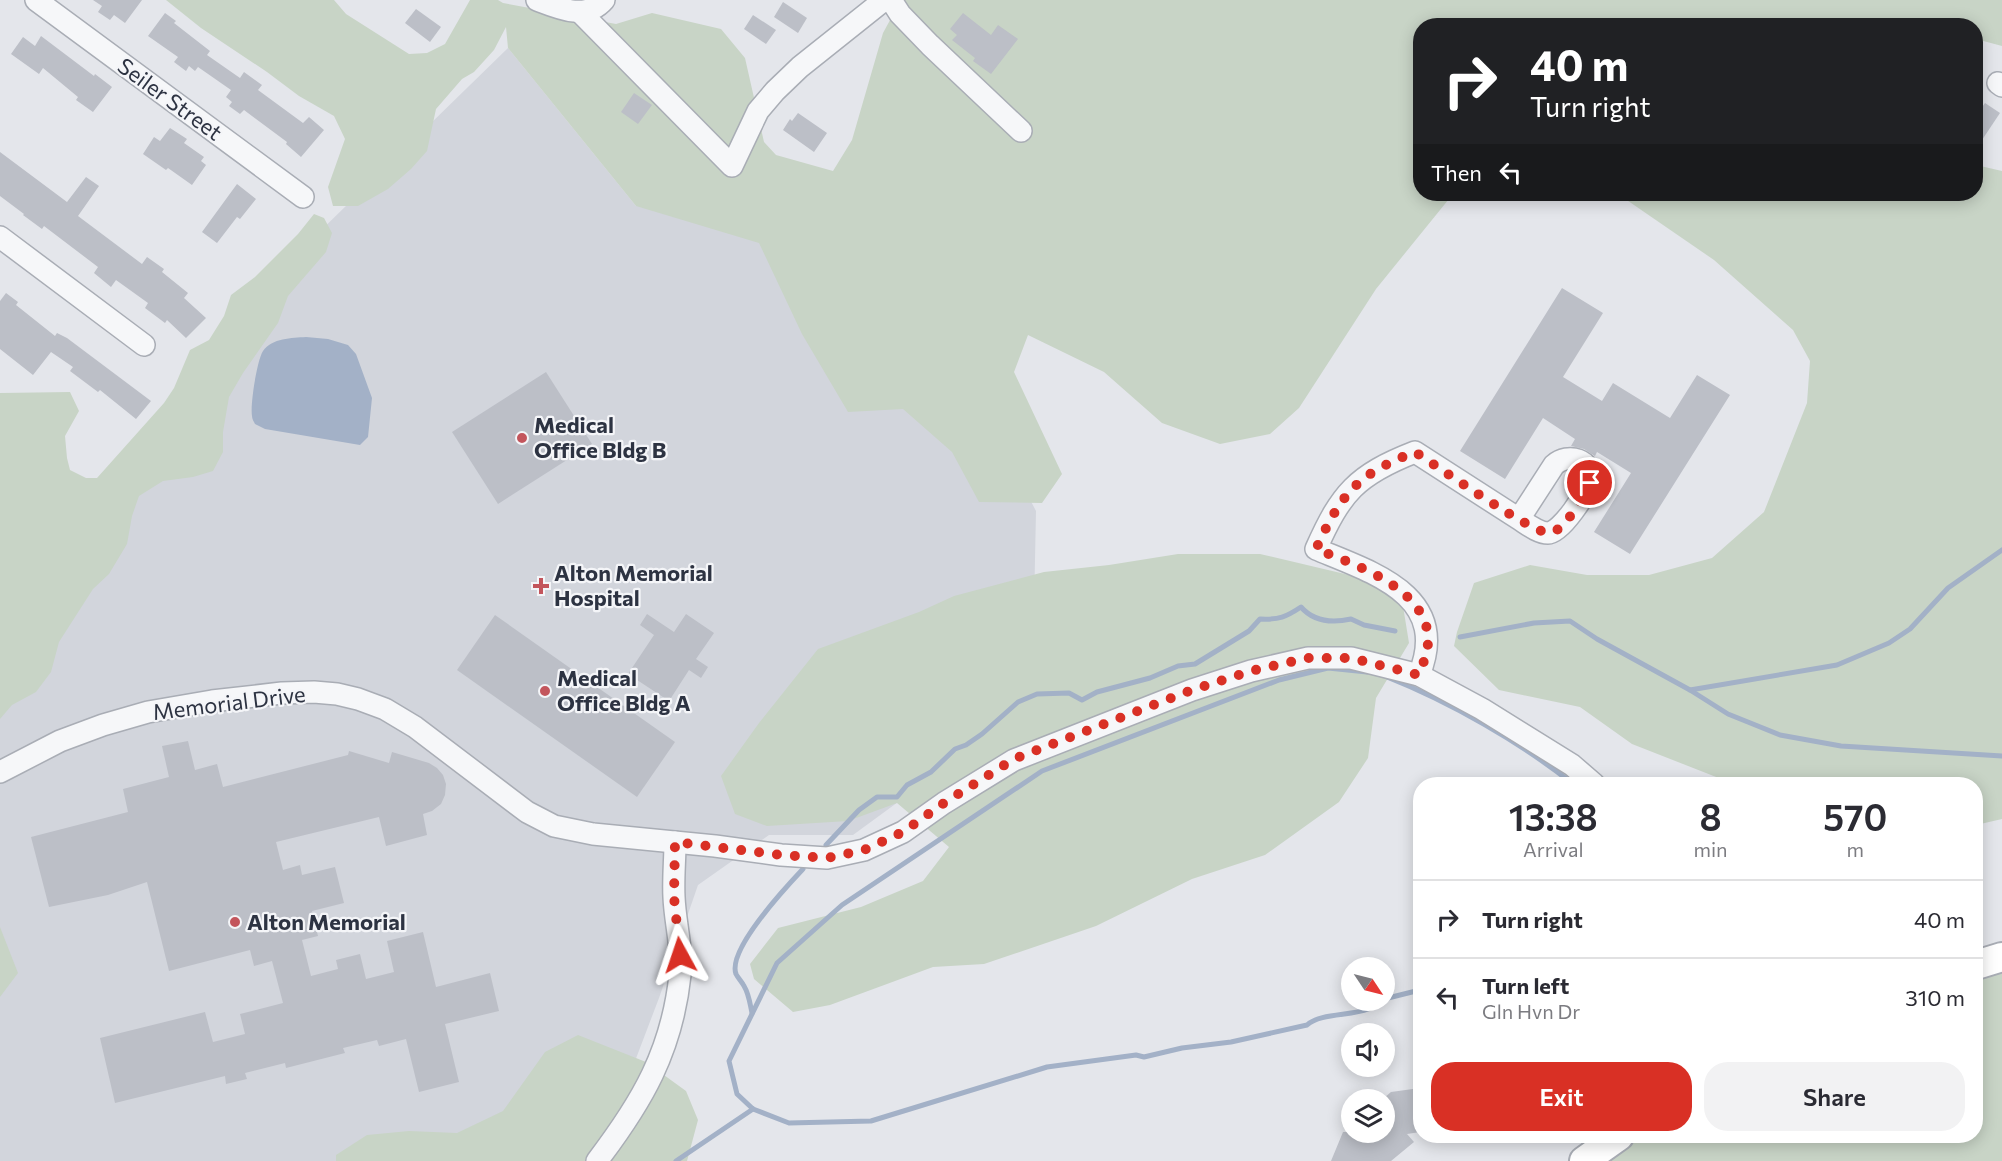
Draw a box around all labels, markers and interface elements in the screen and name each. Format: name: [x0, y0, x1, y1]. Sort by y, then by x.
text: 40 m: [1530, 38, 1628, 90]
icon: right: [1431, 42, 1509, 120]
street label: Seiler Street: [113, 52, 228, 146]
text: Turn right: [1530, 90, 1650, 123]
icon: left: [1494, 156, 1527, 189]
text: Then: [1431, 159, 1482, 186]
place label: Medical Office Bldg B: [534, 411, 666, 463]
marker: Medical Office Bldg B: [515, 431, 529, 445]
pin: [1564, 457, 1615, 508]
icon: arrive: [1573, 466, 1606, 499]
place label: Alton Memorial Hospital: [554, 559, 713, 611]
marker: Alton Memorial Hospital: [532, 577, 550, 595]
place label: Medical Office Bldg A: [557, 664, 691, 716]
street label: Memorial Drive: [151, 680, 307, 725]
marker: Medical Office Bldg A: [538, 684, 552, 698]
text: 13:38: [1509, 794, 1598, 838]
text: 8: [1699, 794, 1722, 838]
text: 570: [1823, 794, 1887, 838]
text: Arrival: [1523, 837, 1583, 861]
text: min: [1693, 837, 1728, 861]
text: m: [1847, 837, 1864, 861]
icon: right: [1431, 903, 1464, 936]
text: Turn right: [1482, 906, 1583, 933]
text: 40 m: [1914, 906, 1965, 933]
place label: Alton Memorial: [247, 908, 406, 935]
marker: Alton Memorial: [228, 915, 242, 929]
position arrow: [648, 923, 712, 987]
north arrow: [1341, 957, 1395, 1011]
map controls: [1341, 957, 1395, 1143]
text: Turn left: [1482, 972, 1569, 999]
icon: left: [1431, 981, 1464, 1014]
text: 310 m: [1905, 984, 1965, 1011]
text: Gln Hvn Dr: [1482, 999, 1580, 1023]
button: sound: [1341, 1023, 1395, 1077]
button: Exit: [1431, 1062, 1692, 1131]
button: Share: [1704, 1062, 1965, 1131]
button: layers: [1341, 1089, 1395, 1143]

